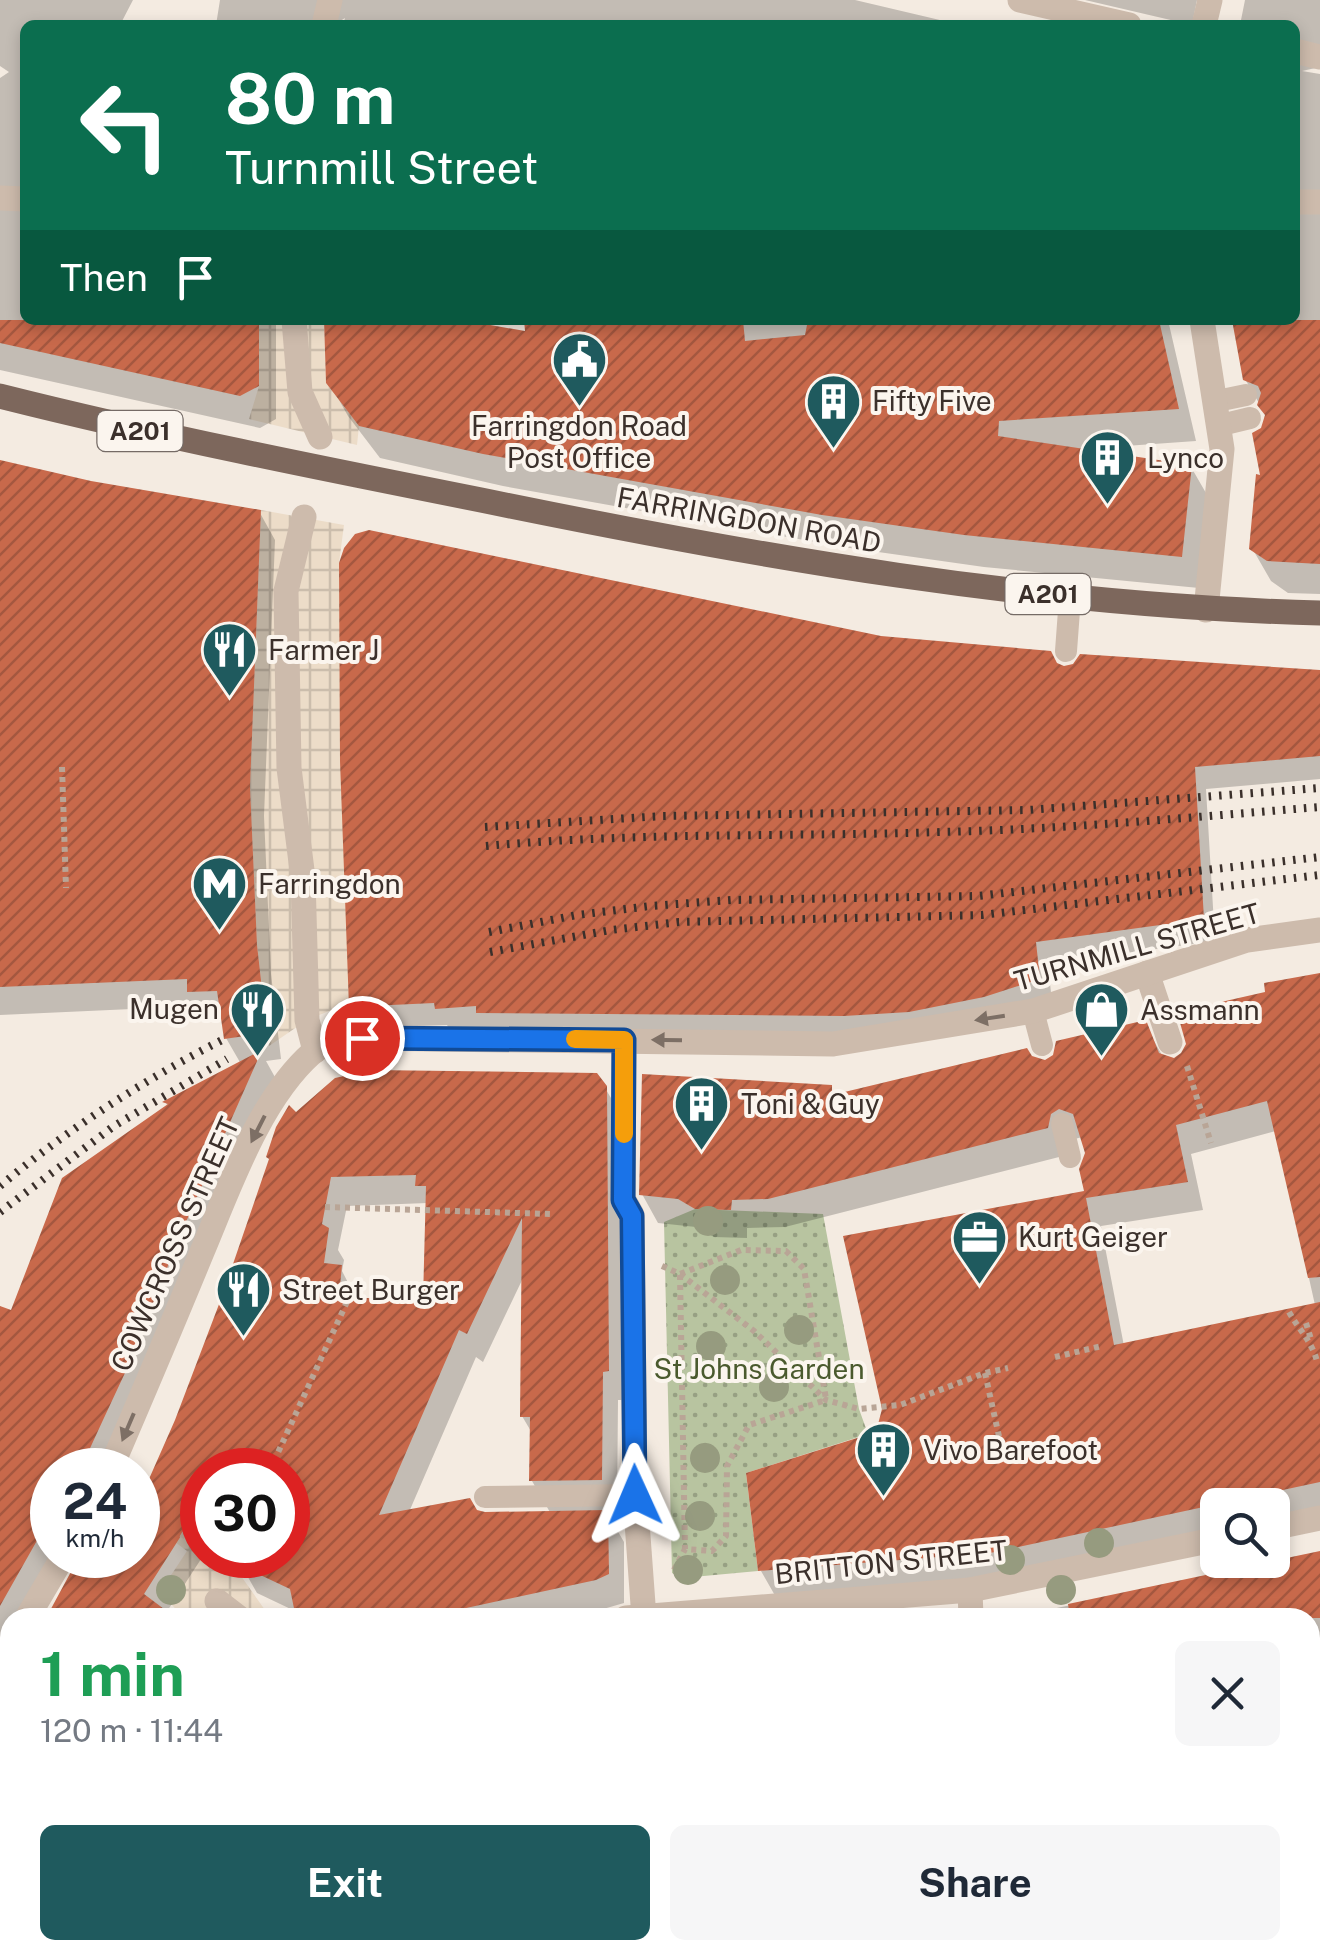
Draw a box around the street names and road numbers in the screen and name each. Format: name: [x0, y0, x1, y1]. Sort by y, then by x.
road number: A201: [98, 411, 182, 451]
street label: FARRINGDON ROAD: [614, 480, 884, 559]
road number: A201: [1006, 574, 1090, 614]
street label: TURNMILL STREET: [1010, 896, 1264, 997]
street label: COWCROSS STREET: [104, 1112, 245, 1376]
street label: BRITTON STREET: [773, 1533, 1009, 1590]

